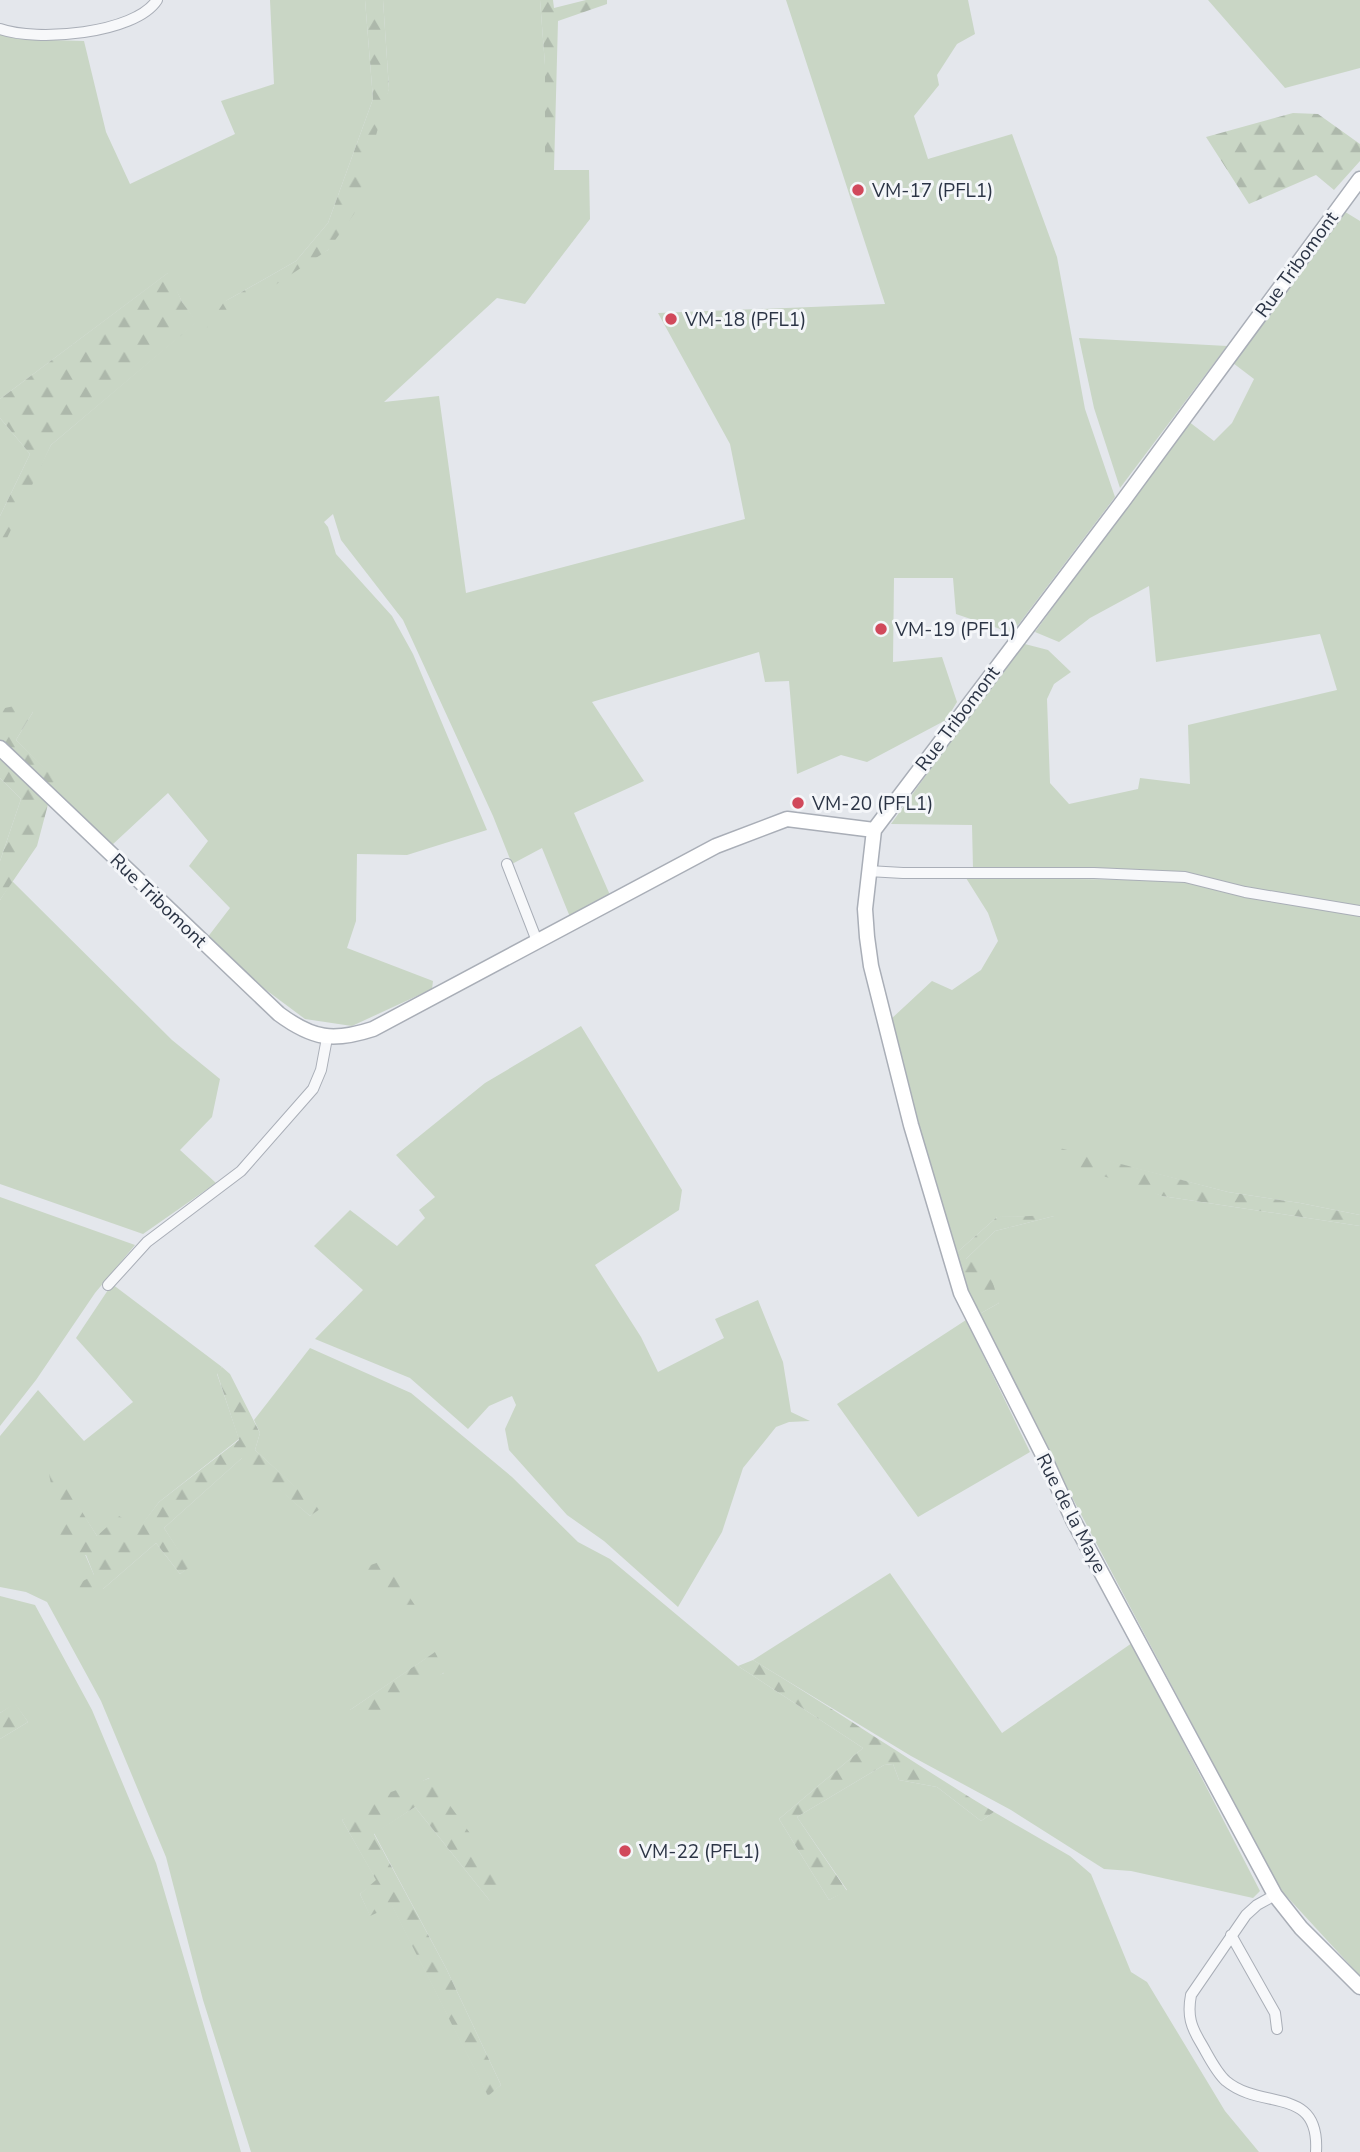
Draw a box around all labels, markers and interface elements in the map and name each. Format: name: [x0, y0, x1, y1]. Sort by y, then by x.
place label: VM-17 (PFL1): [871, 178, 993, 204]
marker: VM-17 (PFL1): [850, 182, 866, 198]
street label: Rue Tribomont: [1249, 206, 1344, 323]
place label: VM-18 (PFL1): [684, 307, 806, 333]
marker: VM-18 (PFL1): [663, 311, 679, 327]
place label: VM-19 (PFL1): [894, 617, 1016, 643]
marker: VM-19 (PFL1): [873, 621, 889, 637]
street label: Rue Tribomont: [910, 660, 1006, 777]
place label: VM-20 (PFL1): [811, 791, 933, 817]
marker: VM-20 (PFL1): [790, 795, 806, 811]
street label: Rue Tribomont: [104, 848, 213, 954]
street label: Rue de la Maye: [1030, 1449, 1112, 1578]
place label: VM-22 (PFL1): [638, 1839, 760, 1865]
marker: VM-22 (PFL1): [617, 1843, 633, 1859]

